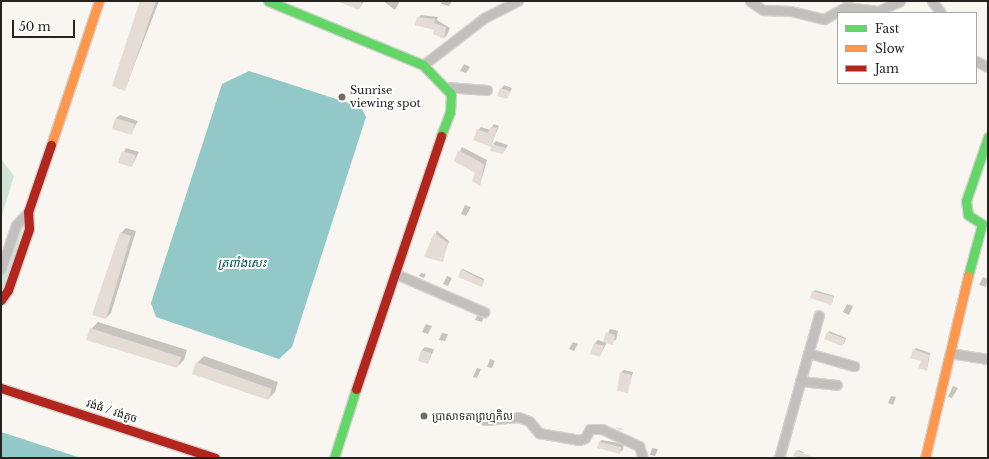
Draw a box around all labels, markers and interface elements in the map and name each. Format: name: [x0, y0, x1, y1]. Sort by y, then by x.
scale bar: [14, 12, 77, 38]
legend: [837, 12, 977, 84]
text: 50 m: [19, 19, 51, 34]
text: Fast: [875, 21, 899, 36]
text: Slow: [875, 41, 904, 56]
text: Jam: [875, 61, 899, 76]
place label: Sunrise viewing spot: [350, 84, 421, 110]
marker: Sunrise viewing spot: [337, 92, 347, 102]
water label: ត្រពាំងសេះ: [218, 256, 266, 270]
street label: វង់ធំ / វង់តូច: [85, 396, 139, 426]
place label: ប្រាសាទតាព្រហ្មកិល: [432, 409, 513, 423]
marker: ប្រាសាទតាព្រហ្មកិល: [419, 411, 429, 421]

